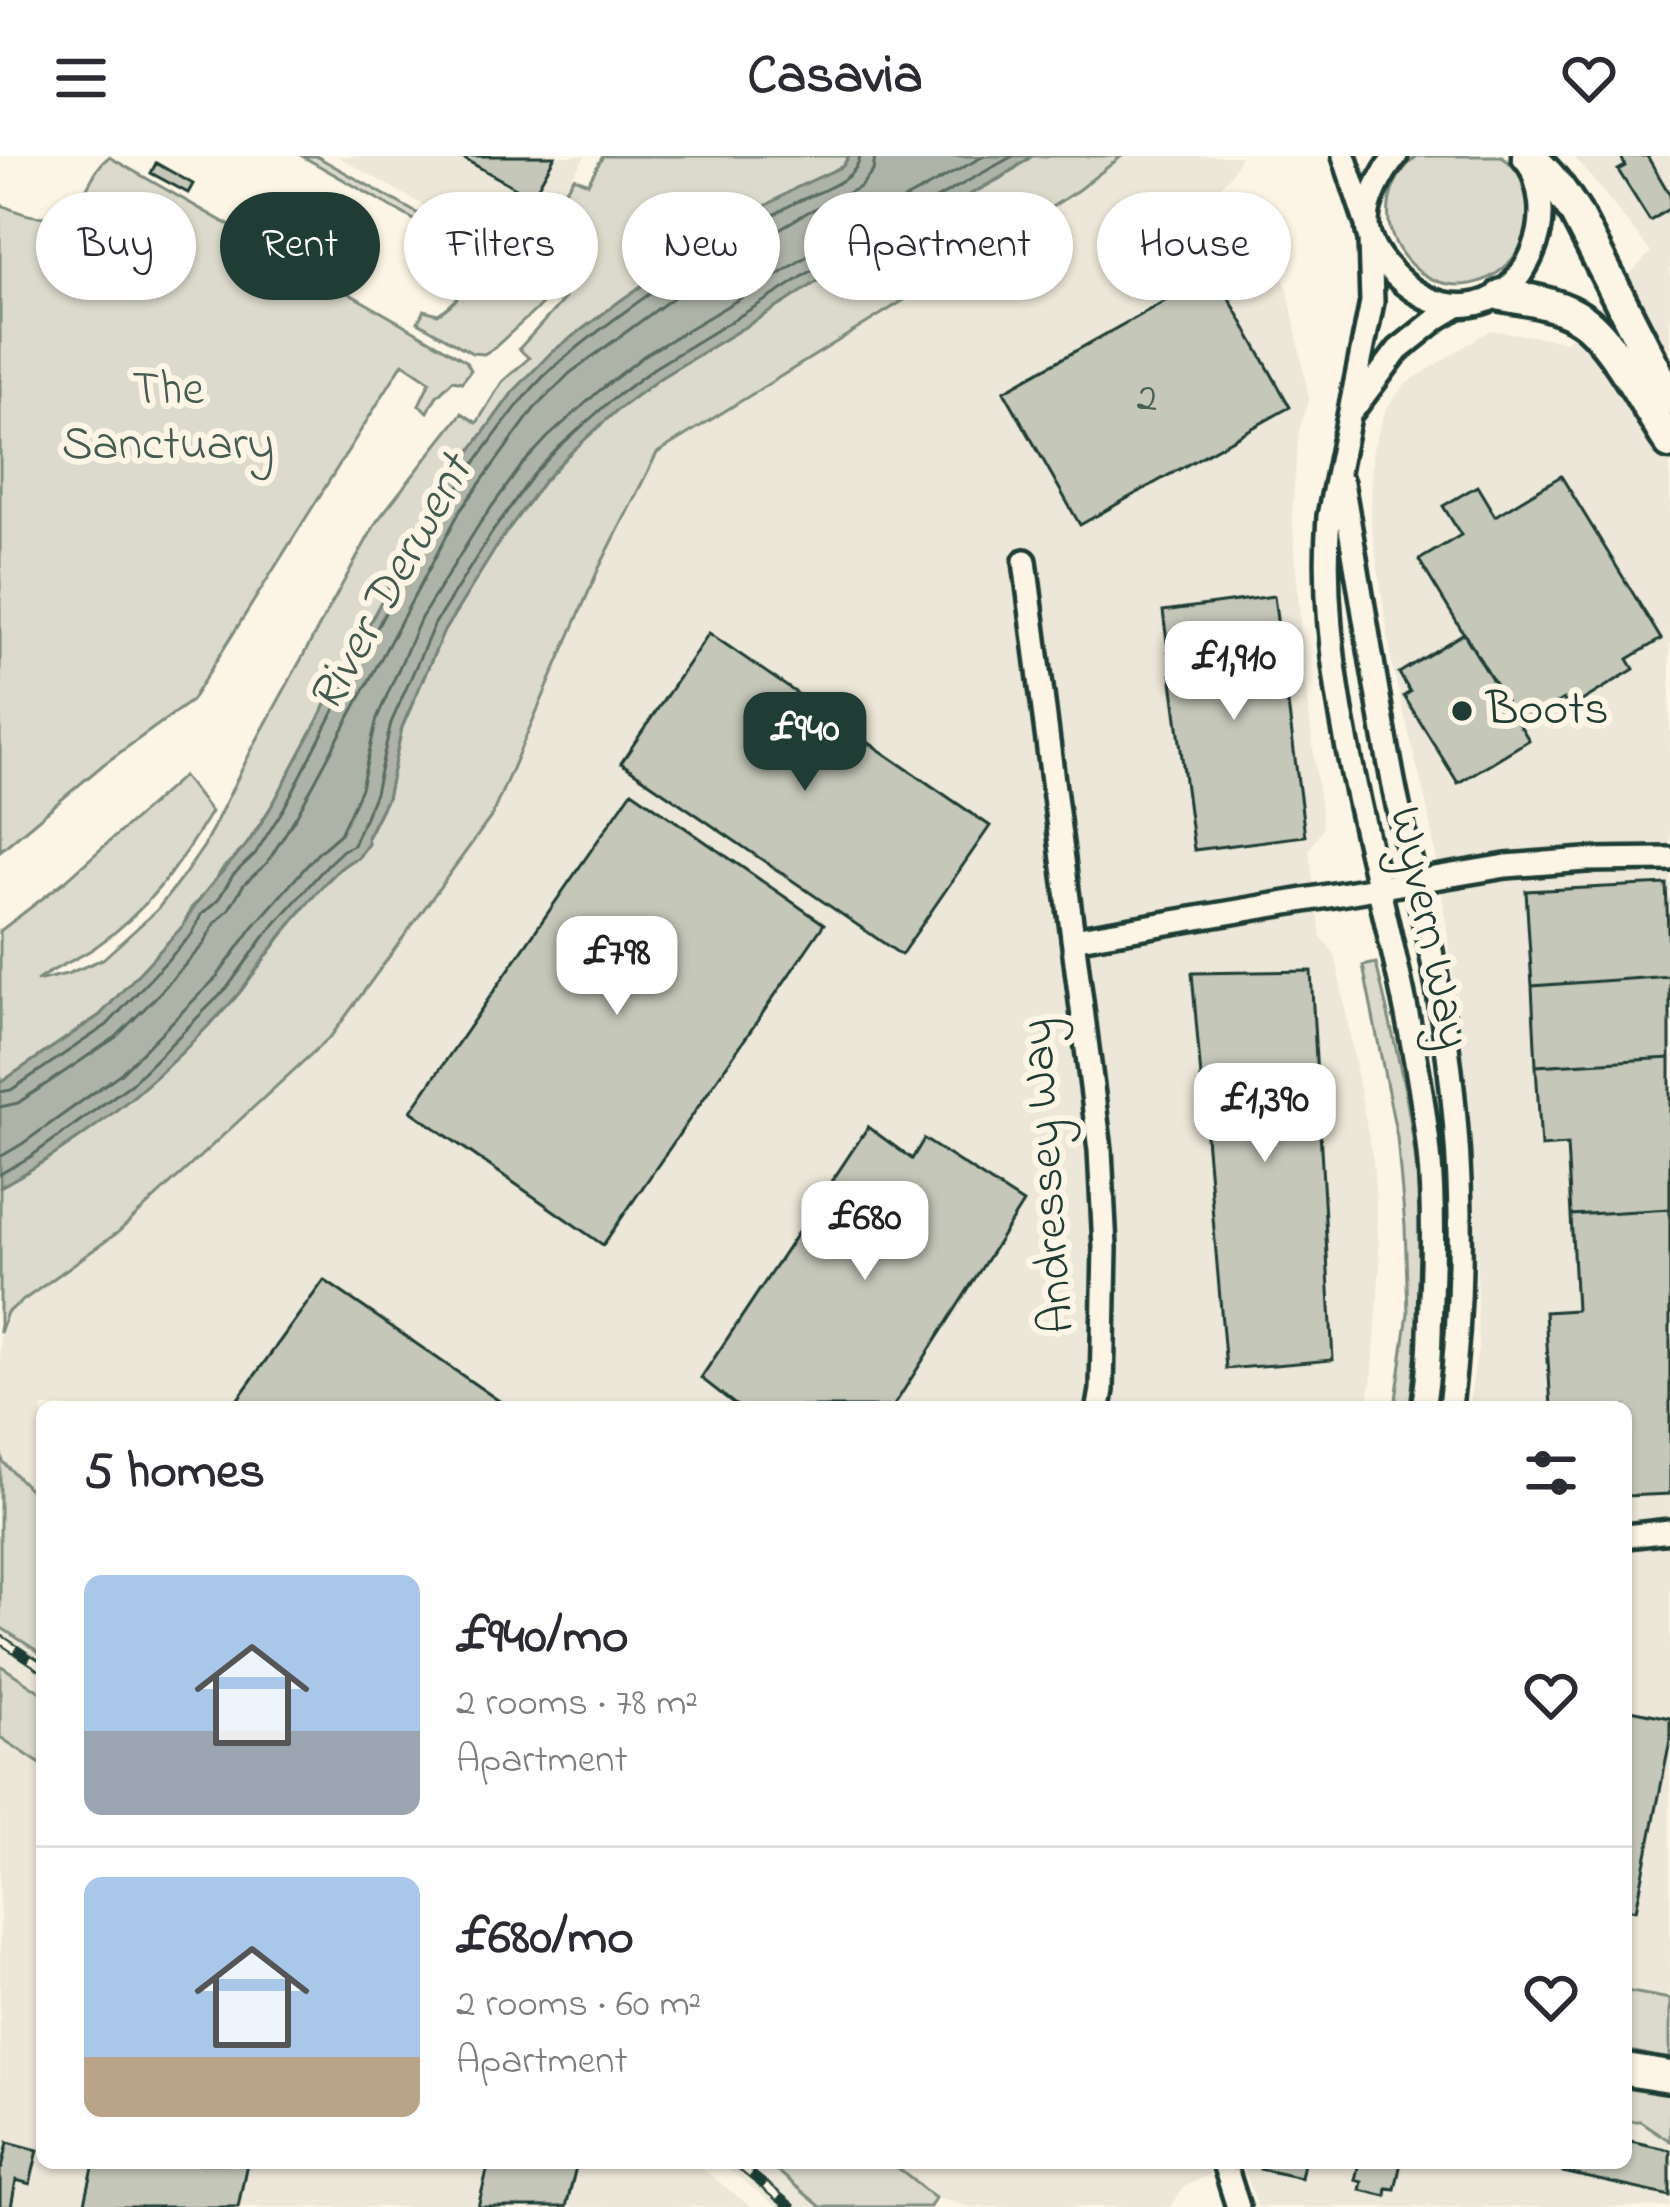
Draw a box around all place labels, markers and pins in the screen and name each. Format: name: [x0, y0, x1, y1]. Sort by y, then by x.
pin: £1,910: [1136, 621, 1332, 723]
place label: Boots: [1485, 676, 1609, 746]
pin: £940: [734, 692, 876, 794]
marker: Boots: [1449, 698, 1475, 724]
pin: £798: [546, 916, 688, 1018]
pin: £1,390: [1167, 1063, 1363, 1165]
pin: £680: [794, 1181, 936, 1283]

